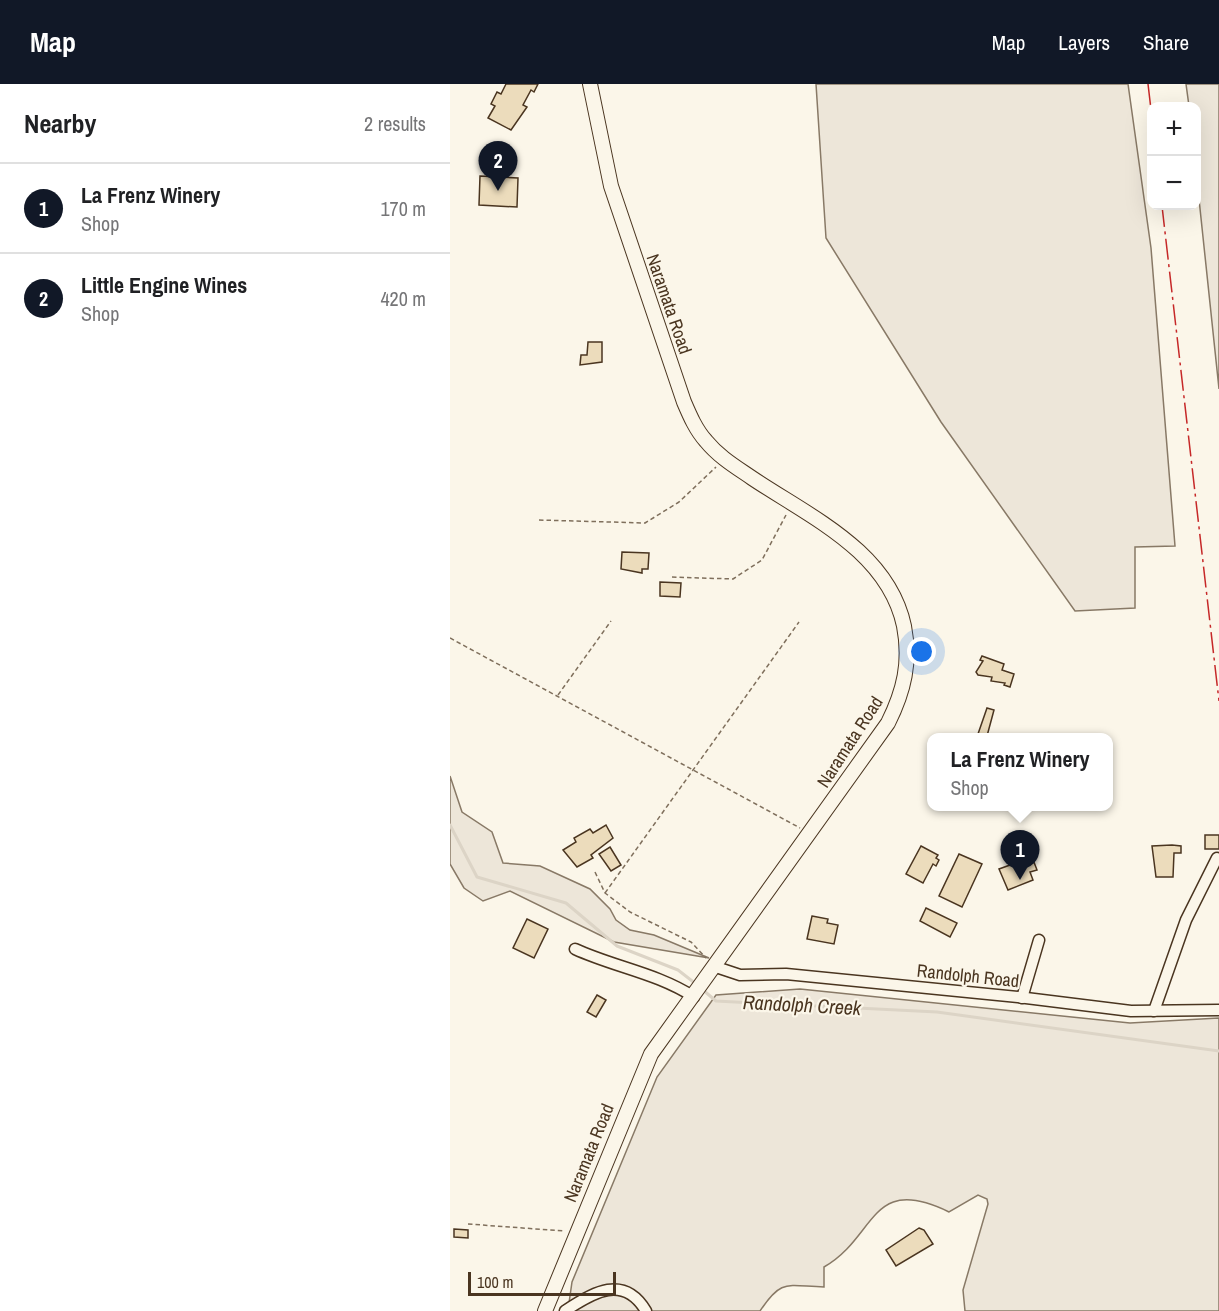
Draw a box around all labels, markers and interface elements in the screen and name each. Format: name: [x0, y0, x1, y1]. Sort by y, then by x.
text: Map: [30, 23, 76, 61]
text: Map: [992, 28, 1025, 57]
text: Layers: [1058, 28, 1110, 57]
text: Share: [1143, 28, 1189, 57]
map controls: [1147, 102, 1201, 210]
button: +: [1147, 102, 1201, 156]
text: Nearby: [24, 106, 96, 141]
text: 2 results: [364, 110, 426, 137]
pin: 2: [478, 141, 518, 191]
button: −: [1147, 156, 1201, 210]
text: La Frenz Winery: [81, 180, 220, 210]
text: 1: [39, 195, 48, 222]
text: 170 m: [380, 195, 426, 222]
text: Shop: [81, 210, 119, 237]
street label: Naramata Road: [641, 251, 698, 357]
text: Little Engine Wines: [81, 270, 247, 300]
text: 2: [39, 285, 48, 312]
text: 420 m: [380, 285, 426, 312]
text: Shop: [81, 300, 119, 327]
your location: [907, 637, 936, 666]
street label: Naramata Road: [811, 691, 888, 792]
popup: [927, 733, 1113, 811]
text: La Frenz Winery: [950, 744, 1090, 774]
text: Shop: [950, 774, 989, 801]
pin: 1: [1000, 830, 1040, 880]
street label: Randolph Road: [916, 958, 1020, 993]
water label: Randolph Creek: [742, 988, 863, 1021]
street label: Naramata Road: [557, 1100, 620, 1206]
scale bar: [468, 1269, 616, 1296]
text: 100 m: [477, 1271, 513, 1293]

